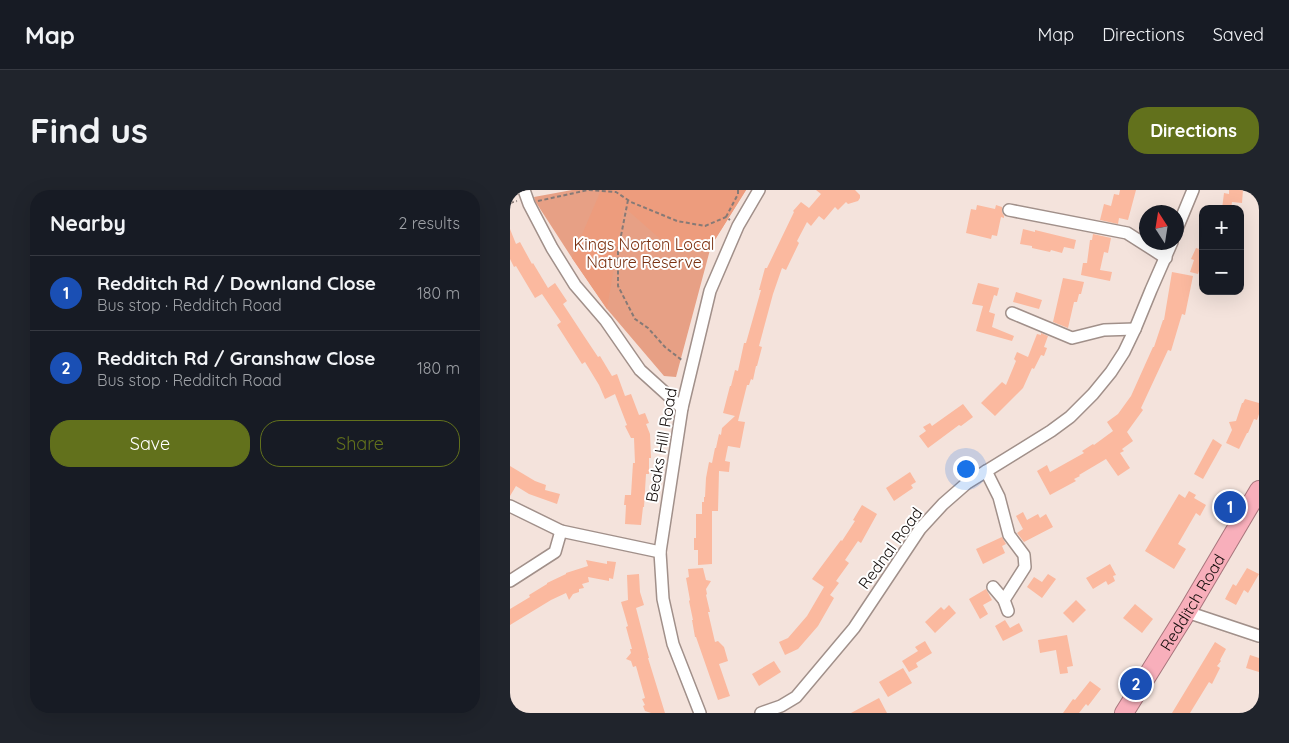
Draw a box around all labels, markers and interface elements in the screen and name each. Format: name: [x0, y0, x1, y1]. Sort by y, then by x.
text: Map: [25, 20, 75, 50]
text: Map: [1037, 23, 1074, 46]
text: Directions: [1102, 23, 1185, 46]
text: Saved: [1213, 23, 1264, 46]
button: Directions: [1128, 107, 1259, 154]
text: Find us: [30, 108, 148, 152]
north arrow: [1139, 205, 1184, 250]
map controls: [1199, 205, 1244, 295]
button: +: [1199, 205, 1244, 250]
text: Nearby: [50, 210, 126, 236]
text: 2 results: [398, 213, 460, 233]
park label: Kings Norton Local Nature Reserve: [573, 234, 715, 272]
button: −: [1199, 250, 1244, 295]
text: Redditch Rd / Downland Close: [97, 271, 376, 295]
text: 1: [63, 283, 69, 303]
text: 180 m: [417, 283, 460, 303]
text: Bus stop · Redditch Road: [97, 295, 282, 315]
text: Redditch Rd / Granshaw Close: [97, 346, 375, 370]
text: 2: [61, 358, 71, 378]
text: 180 m: [417, 358, 460, 378]
text: Bus stop · Redditch Road: [97, 370, 282, 390]
street label: Beaks Hill Road: [641, 386, 681, 504]
button: Save: [50, 420, 250, 467]
button: Share: [260, 420, 460, 467]
your location: [953, 456, 979, 482]
pin: 1: [1214, 488, 1246, 526]
street label: Rednal Road: [854, 503, 926, 593]
street label: Redditch Road: [1155, 550, 1229, 654]
pin: 2: [1120, 665, 1152, 703]

